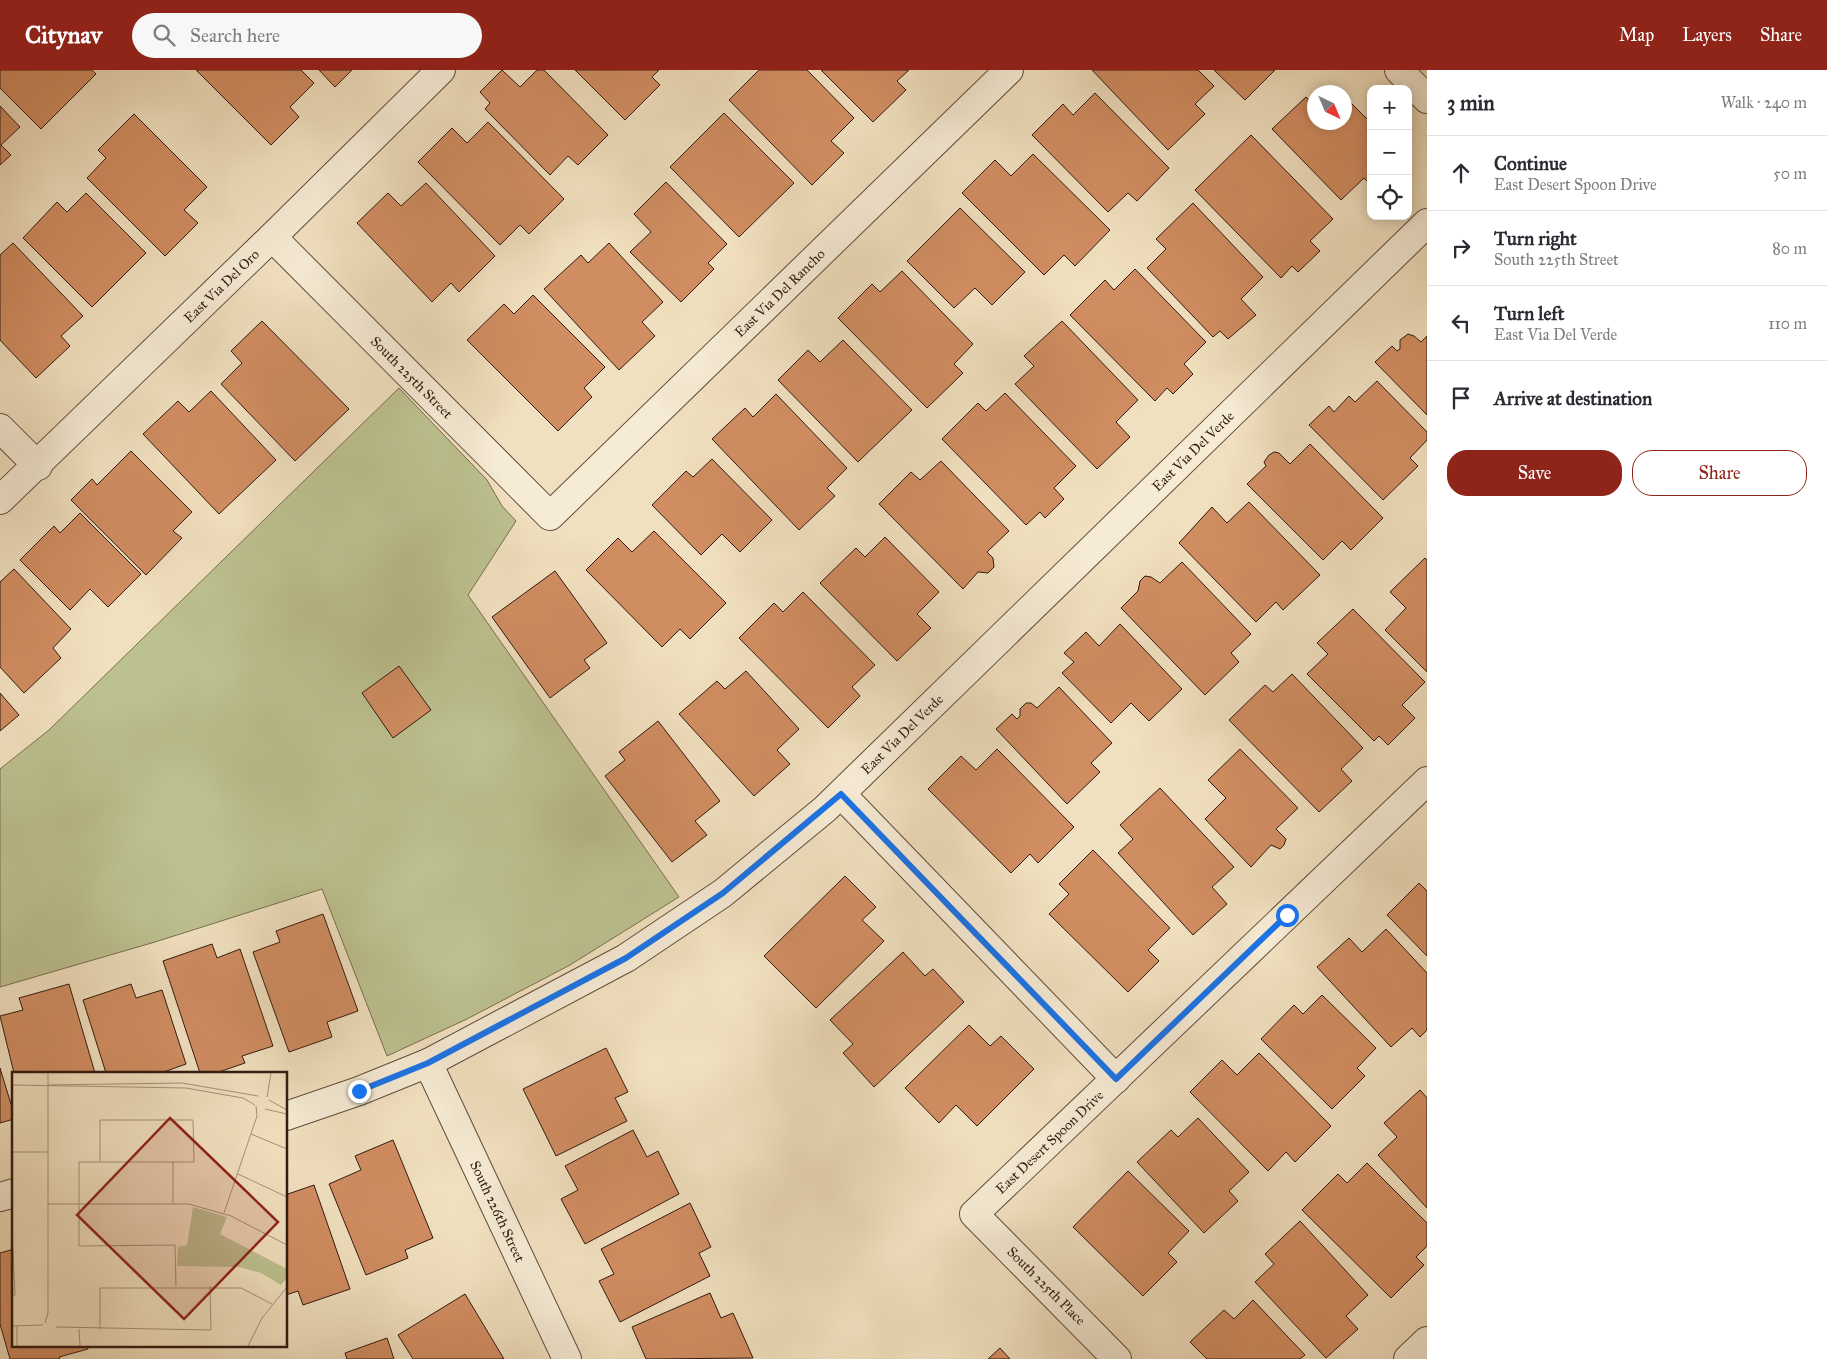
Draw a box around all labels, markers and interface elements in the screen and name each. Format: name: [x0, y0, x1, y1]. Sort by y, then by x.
search box: [132, 13, 482, 58]
text: Citynav: [25, 20, 102, 50]
icon: search: [150, 21, 178, 49]
text: Search here: [190, 24, 280, 47]
text: Map: [1619, 24, 1654, 46]
text: Layers: [1682, 24, 1732, 46]
text: Share: [1760, 24, 1802, 46]
north arrow: [1307, 85, 1352, 130]
map controls: [1367, 85, 1412, 220]
button: +: [1367, 85, 1412, 130]
text: 3 min: [1447, 90, 1495, 116]
text: Walk · 240 m: [1721, 93, 1807, 112]
button: −: [1367, 130, 1412, 175]
text: Continue: [1494, 152, 1567, 175]
icon: ahead: [1447, 159, 1475, 187]
text: 50 m: [1773, 164, 1807, 183]
button: locate: [1367, 175, 1412, 220]
text: East Desert Spoon Drive: [1494, 175, 1657, 194]
text: Turn right: [1494, 227, 1577, 250]
icon: right: [1447, 234, 1475, 262]
text: 80 m: [1772, 239, 1807, 258]
street label: East Via Del Rancho: [731, 245, 828, 341]
street label: East Via Del Oro: [180, 246, 263, 326]
text: South 225th Street: [1494, 250, 1619, 269]
text: Turn left: [1494, 302, 1564, 325]
icon: left: [1447, 309, 1475, 337]
text: 110 m: [1768, 314, 1807, 333]
text: East Via Del Verde: [1494, 325, 1617, 344]
street label: South 225th Street: [367, 333, 456, 422]
icon: arrive: [1447, 384, 1475, 412]
text: Arrive at destination: [1494, 387, 1652, 410]
street label: East Via Del Verde: [1148, 407, 1238, 495]
button: Save: [1447, 450, 1622, 496]
button: Share: [1632, 450, 1807, 496]
street label: East Via Del Verde: [857, 690, 947, 778]
route start: [1276, 904, 1299, 927]
inset map: [12, 1072, 288, 1346]
route end: [348, 1080, 371, 1103]
street label: East Desert Spoon Drive: [992, 1086, 1107, 1197]
street label: South 226th Street: [467, 1158, 529, 1265]
street label: South 225th Place: [1003, 1243, 1089, 1329]

